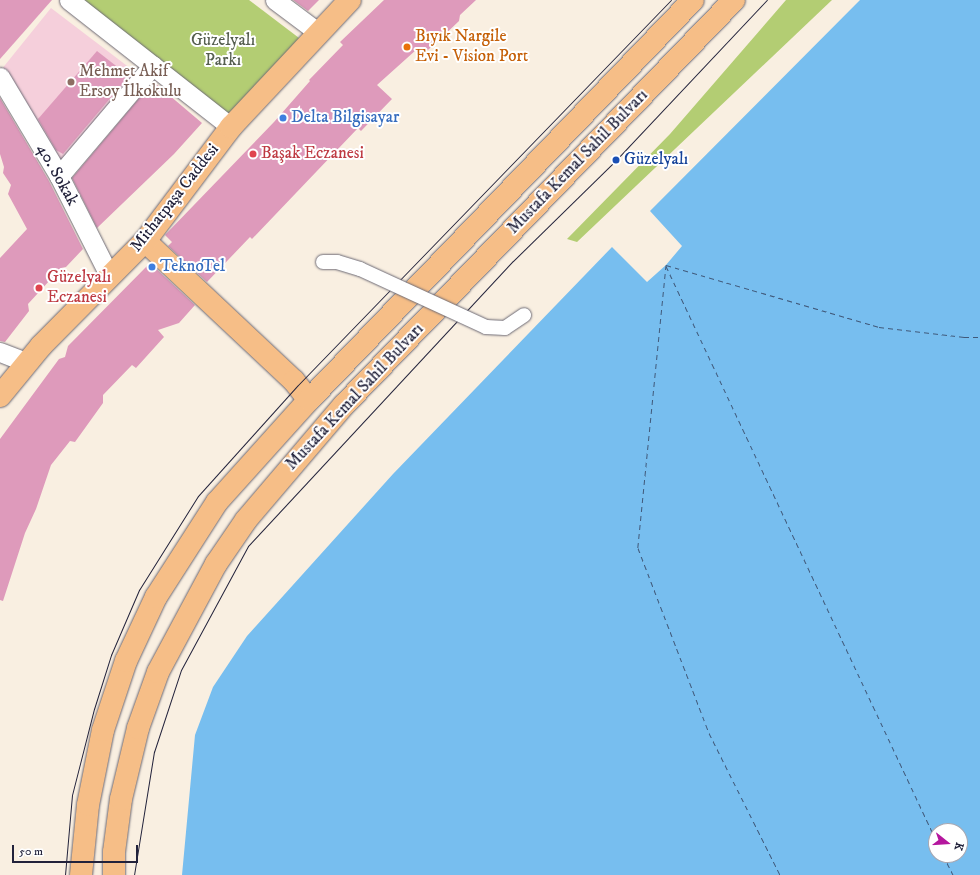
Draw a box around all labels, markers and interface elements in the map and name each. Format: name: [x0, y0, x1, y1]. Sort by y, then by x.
place label: Bıyık Nargile Evi - Vision Port: [415, 27, 528, 67]
park label: Güzelyalı Parkı: [191, 31, 255, 71]
marker: Bıyık Nargile Evi - Vision Port: [402, 42, 412, 52]
place label: Mehmet Akif Ersoy İlkokulu: [79, 62, 181, 102]
marker: Mehmet Akif Ersoy İlkokulu: [66, 77, 76, 87]
street label: Mustafa Kemal Sahil Bulvarı: [504, 85, 652, 239]
place label: Delta Bilgisayar: [291, 108, 399, 128]
marker: Delta Bilgisayar: [278, 113, 288, 123]
street label: 40. Sokak: [32, 140, 82, 210]
street label: Mithatpaşa Caddesi: [126, 140, 224, 256]
place label: Başak Eczanesi: [261, 144, 364, 164]
marker: Başak Eczanesi: [248, 149, 258, 159]
place label: Güzelyalı: [624, 150, 688, 170]
marker: Güzelyalı: [611, 155, 621, 165]
place label: TeknoTel: [160, 257, 225, 277]
marker: TeknoTel: [147, 262, 157, 272]
place label: Güzelyalı Eczanesi: [47, 268, 111, 308]
marker: Güzelyalı Eczanesi: [34, 283, 44, 293]
street label: Mustafa Kemal Sahil Bulvarı: [282, 319, 428, 475]
north arrow: [928, 823, 968, 863]
scale bar: [14, 837, 140, 863]
text: K: [951, 840, 966, 852]
text: 50 m: [19, 844, 43, 859]

